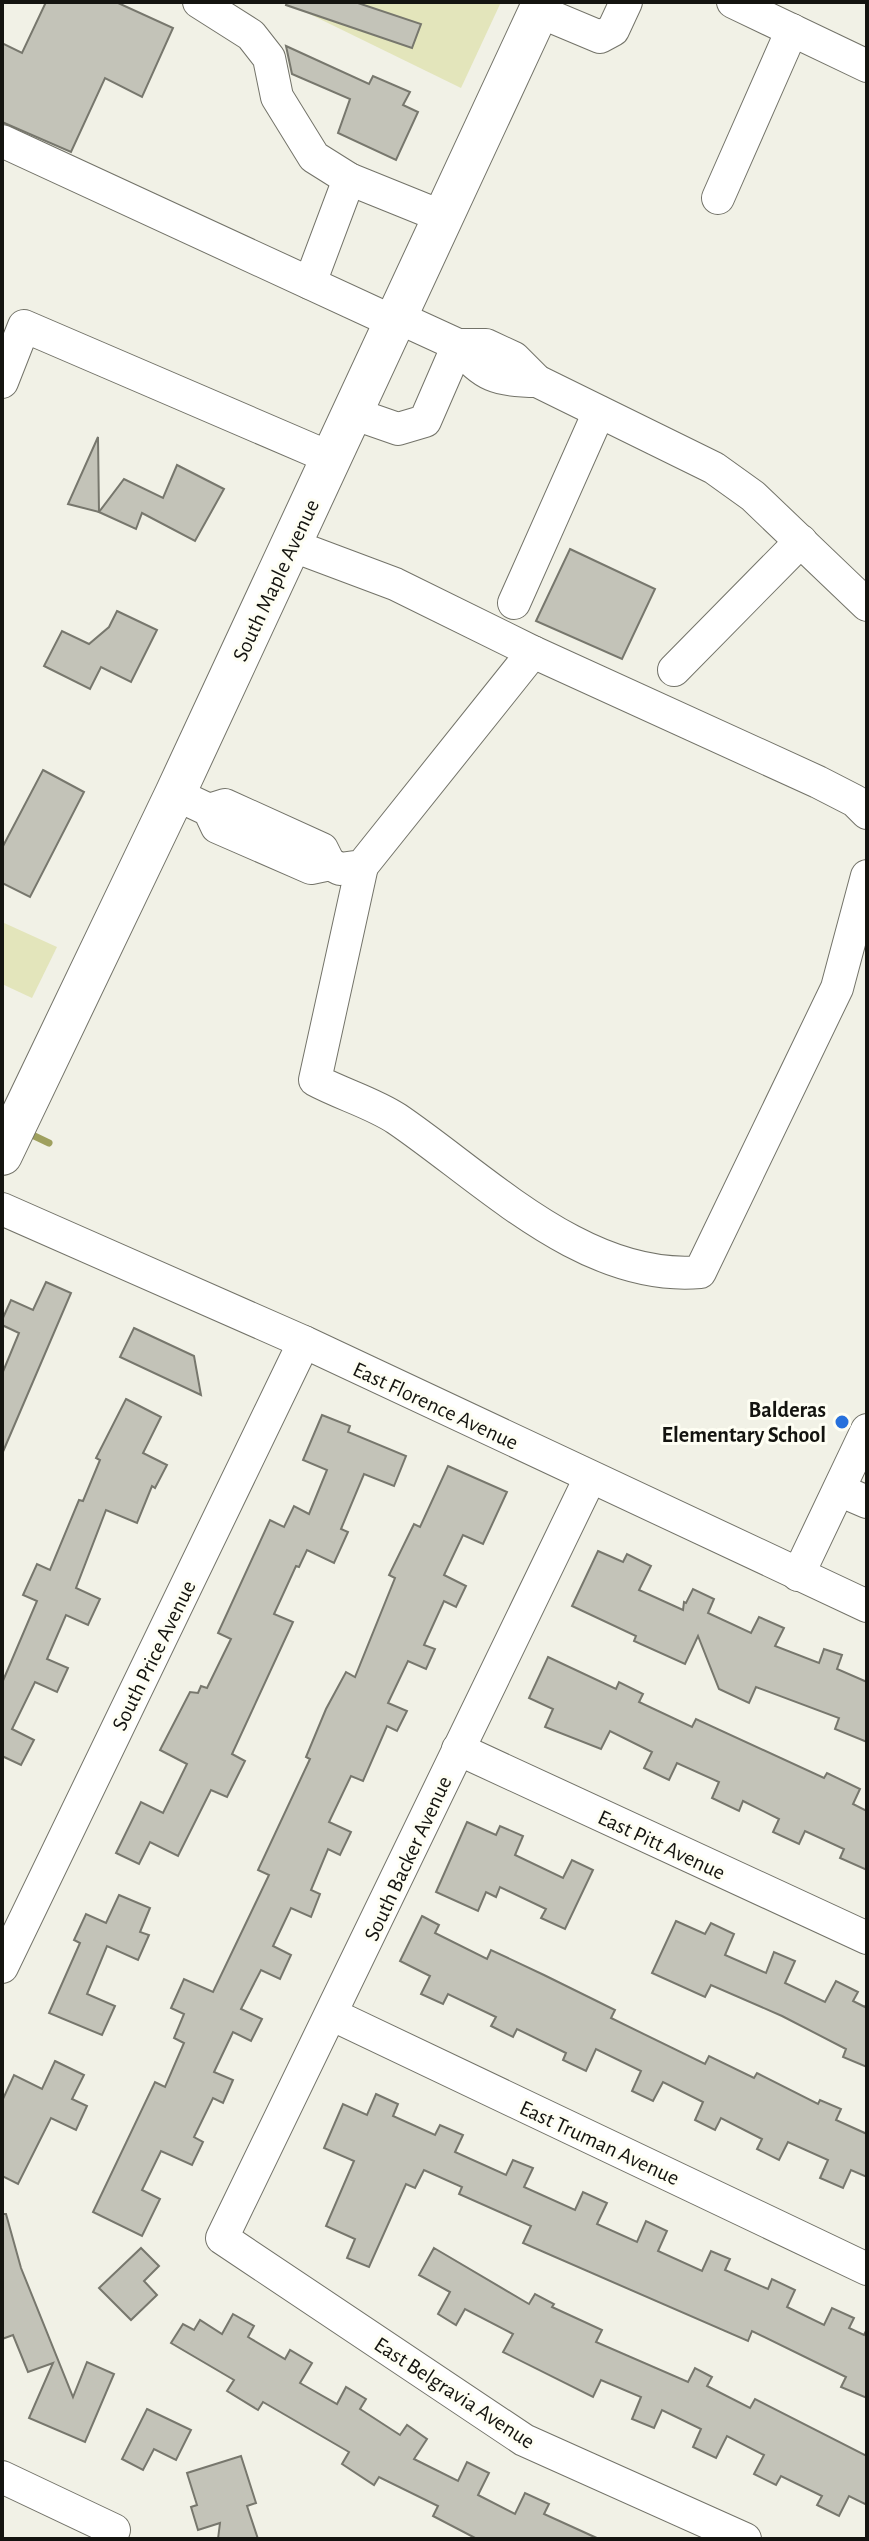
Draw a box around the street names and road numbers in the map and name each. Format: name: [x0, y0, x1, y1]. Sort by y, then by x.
street label: South Maple Avenue: [229, 496, 323, 665]
street label: East Florence Avenue: [350, 1358, 522, 1454]
street label: South Price Avenue: [108, 1577, 200, 1734]
street label: South Backer Avenue: [360, 1773, 456, 1944]
street label: East Pitt Avenue: [595, 1806, 729, 1884]
street label: East Truman Avenue: [516, 2096, 683, 2189]
street label: East Belgravia Avenue: [370, 2333, 539, 2453]

